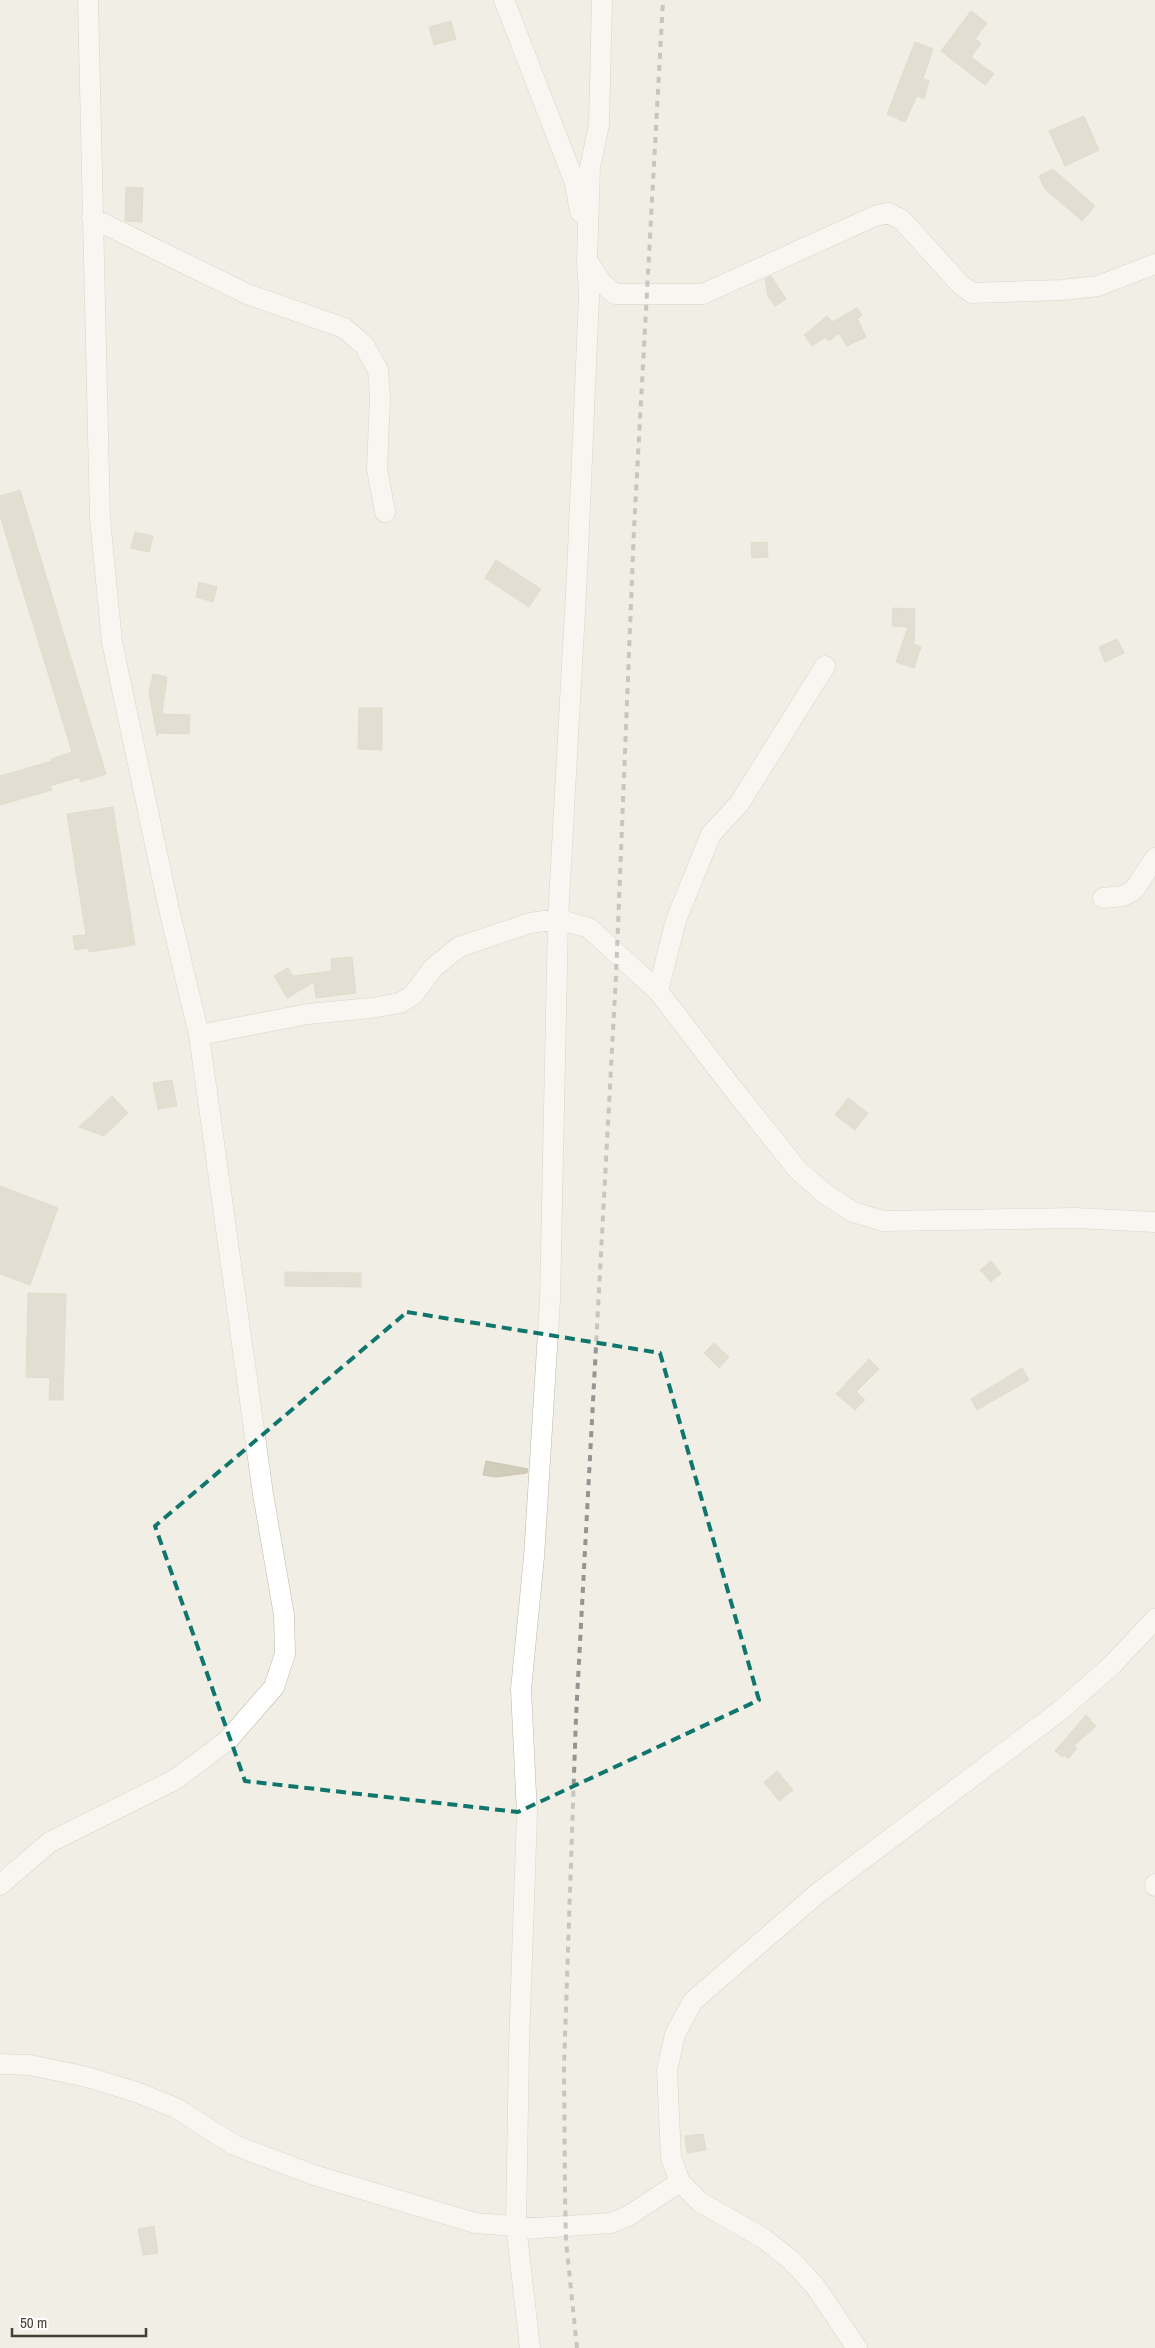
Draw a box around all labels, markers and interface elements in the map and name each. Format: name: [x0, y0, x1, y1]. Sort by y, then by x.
scale bar: [12, 2306, 146, 2338]
text: 50 m: [20, 2312, 47, 2333]

